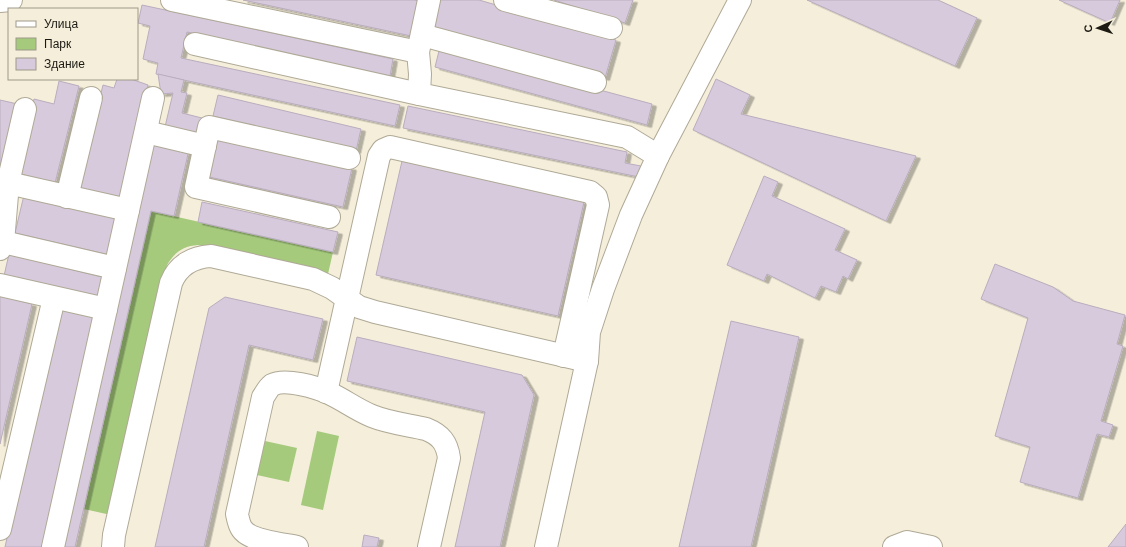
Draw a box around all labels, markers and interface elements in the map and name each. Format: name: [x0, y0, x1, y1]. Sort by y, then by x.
legend: [8, 8, 138, 80]
north arrow: [1078, 8, 1118, 48]
text: Улица: [44, 17, 78, 31]
text: С: [1082, 24, 1095, 33]
text: Парк: [44, 37, 72, 51]
text: Здание: [44, 57, 85, 71]

